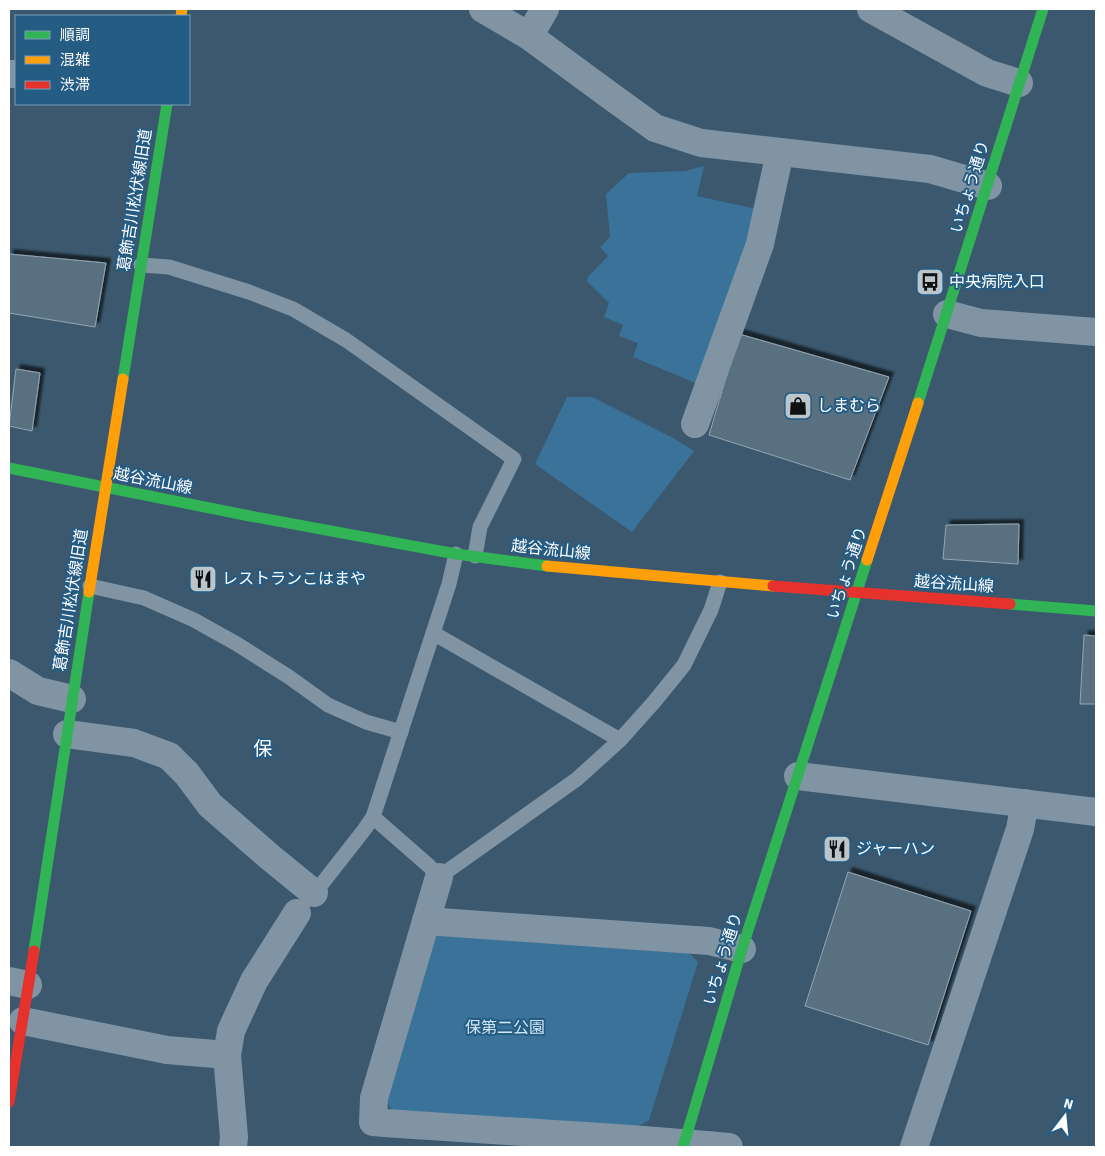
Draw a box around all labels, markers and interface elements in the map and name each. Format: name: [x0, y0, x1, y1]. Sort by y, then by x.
legend: [15, 15, 190, 105]
text: 順調: [60, 25, 90, 46]
text: 混雑: [60, 50, 90, 71]
text: 渋滞: [60, 75, 90, 96]
street label: 葛飾吉川松伏線旧道: [113, 127, 157, 273]
street label: いちょう通り: [945, 138, 995, 236]
bus stop icon: 中央病院入口: [915, 267, 945, 297]
place label: 中央病院入口: [949, 271, 1045, 293]
shop icon: しまむら: [783, 391, 813, 421]
place label: しまむら: [817, 395, 881, 417]
street label: 越谷流山線: [112, 463, 194, 499]
street label: いちょう通り: [822, 524, 872, 622]
street label: 葛飾吉川松伏線旧道: [49, 527, 93, 673]
street label: 越谷流山線: [510, 535, 592, 565]
restaurant icon: レストランこはまや: [188, 564, 218, 594]
place label: レストランこはまや: [222, 568, 366, 590]
street label: 越谷流山線: [913, 570, 995, 598]
district label: 保: [253, 736, 273, 763]
restaurant icon: ジャーハン: [822, 834, 852, 864]
place label: ジャーハン: [856, 838, 935, 860]
street label: いちょう通り: [698, 910, 748, 1008]
park label: 保第二公園: [465, 1017, 545, 1039]
north arrow: [1040, 1091, 1090, 1141]
text: N: [1061, 1094, 1076, 1115]

